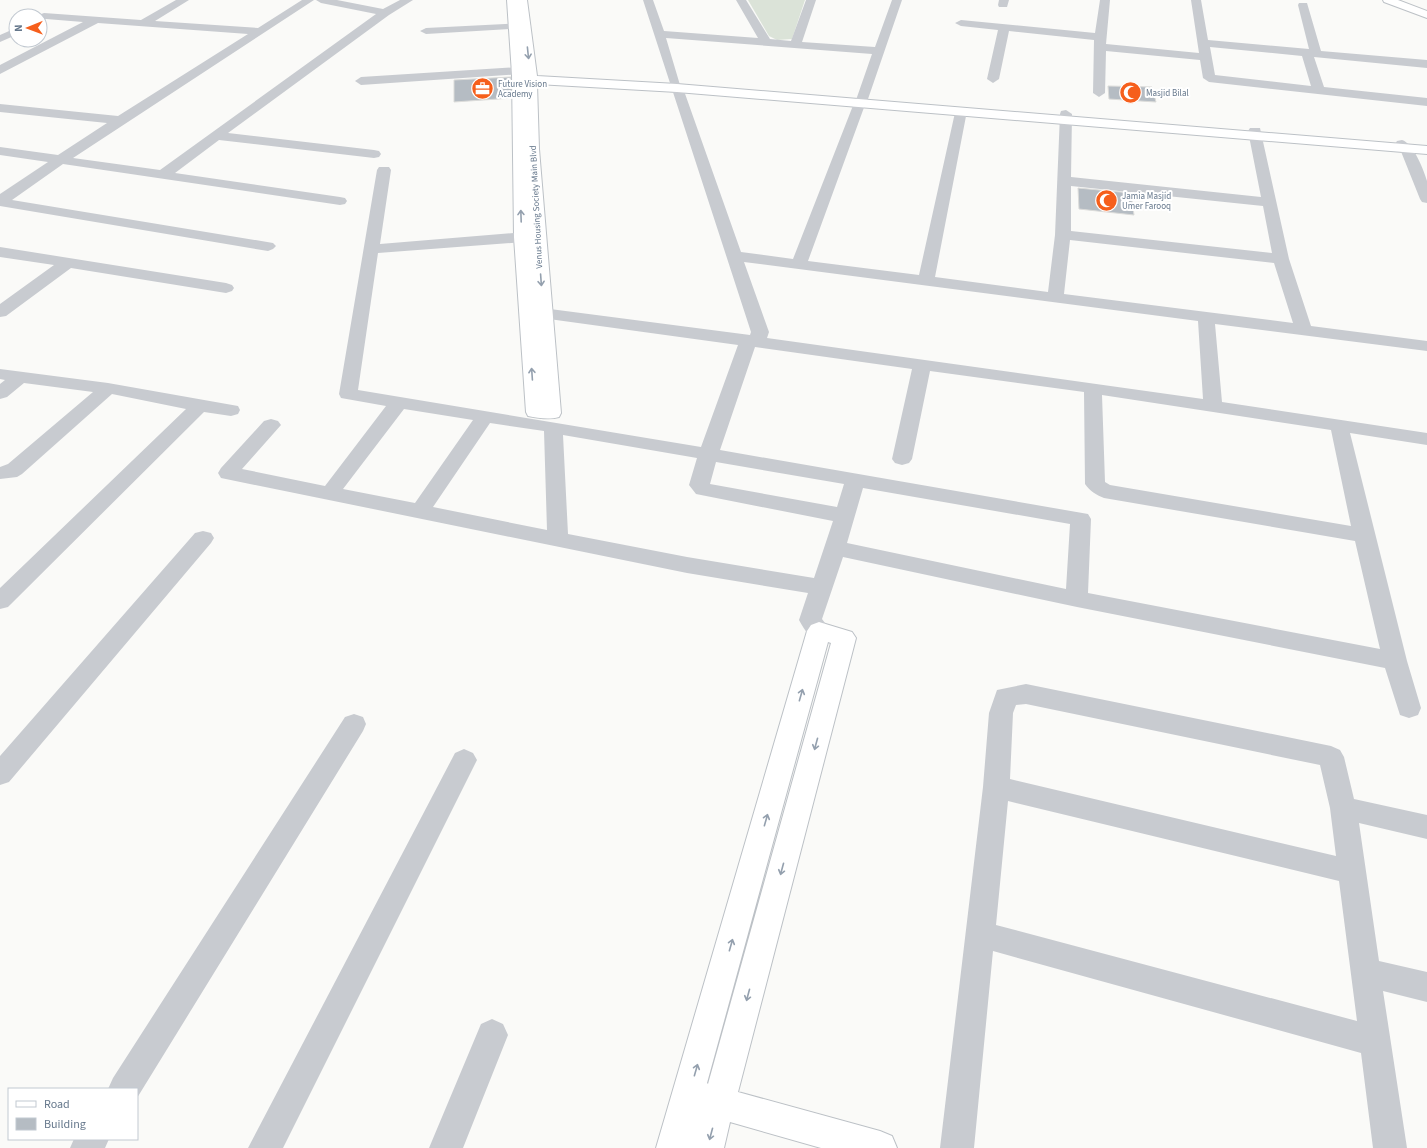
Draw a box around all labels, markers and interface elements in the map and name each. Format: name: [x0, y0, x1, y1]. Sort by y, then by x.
north arrow: [8, 8, 48, 48]
text: N: [11, 24, 26, 32]
one-way arrow: [524, 46, 532, 59]
office icon: Future Vision Academy: [470, 76, 496, 102]
place label: Future Vision Academy: [498, 78, 547, 101]
mosque icon: Masjid Bilal: [1118, 80, 1144, 106]
place label: Masjid Bilal: [1146, 87, 1189, 100]
street label: Venus Housing Society Main Blvd: [527, 145, 546, 269]
mosque icon: Jamia Masjid Umer Farooq: [1093, 188, 1119, 214]
place label: Jamia Masjid Umer Farooq: [1122, 190, 1171, 213]
one-way arrow: [518, 210, 525, 223]
one-way arrow: [537, 273, 544, 286]
one-way arrow: [528, 368, 535, 381]
one-way arrow: [798, 688, 805, 701]
one-way arrow: [811, 737, 819, 750]
one-way arrow: [763, 814, 770, 827]
one-way arrow: [778, 862, 785, 875]
one-way arrow: [728, 939, 735, 952]
one-way arrow: [744, 988, 751, 1001]
one-way arrow: [693, 1064, 700, 1077]
legend: [8, 1088, 138, 1140]
text: Road: [44, 1096, 70, 1113]
text: Building: [44, 1116, 86, 1133]
one-way arrow: [706, 1127, 714, 1140]

